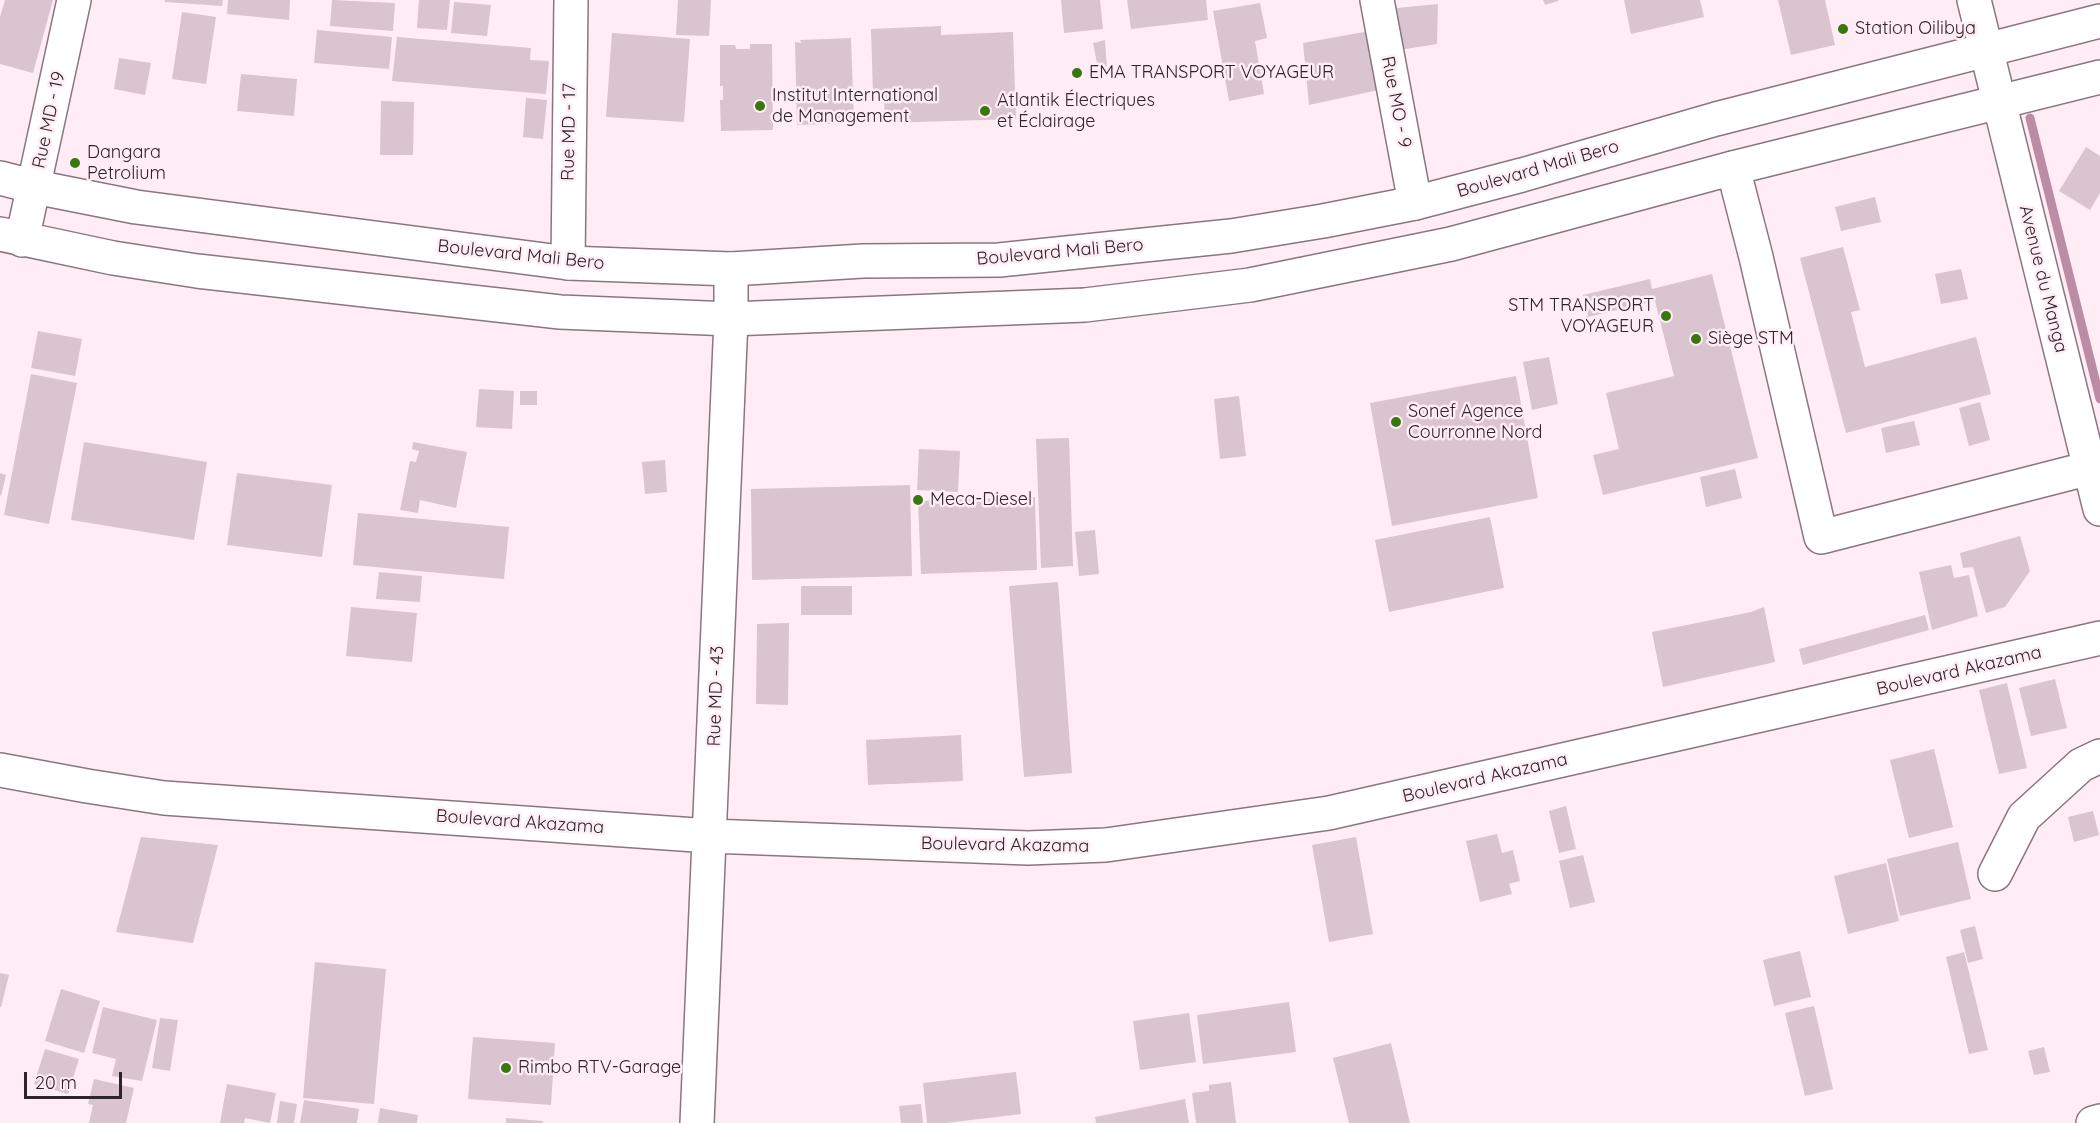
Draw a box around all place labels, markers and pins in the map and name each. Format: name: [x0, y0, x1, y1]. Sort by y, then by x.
place label: Station Oilibya: [1855, 18, 1976, 40]
marker: Station Oilibya: [1836, 22, 1850, 36]
place label: EMA TRANSPORT VOYAGEUR: [1089, 62, 1334, 84]
marker: EMA TRANSPORT VOYAGEUR: [1070, 66, 1084, 80]
place label: Institut International de Management: [772, 85, 938, 128]
place label: Atlantik Électriques et Éclairage: [997, 90, 1155, 132]
marker: Institut International de Management: [753, 99, 767, 113]
marker: Atlantik Électriques et Éclairage: [978, 104, 992, 118]
place label: Dangara Petrolium: [87, 142, 166, 184]
marker: Dangara Petrolium: [68, 156, 82, 170]
place label: STM TRANSPORT VOYAGEUR: [1508, 295, 1654, 338]
marker: STM TRANSPORT VOYAGEUR: [1659, 309, 1673, 323]
place label: Siège STM: [1708, 328, 1794, 350]
marker: Siège STM: [1689, 332, 1703, 346]
place label: Sonef Agence Courronne Nord: [1408, 401, 1543, 444]
marker: Sonef Agence Courronne Nord: [1389, 415, 1403, 429]
place label: Meca-Diesel: [930, 489, 1032, 511]
marker: Meca-Diesel: [911, 493, 925, 507]
place label: Rimbo RTV-Garage: [518, 1057, 681, 1079]
marker: Rimbo RTV-Garage: [499, 1061, 513, 1075]

